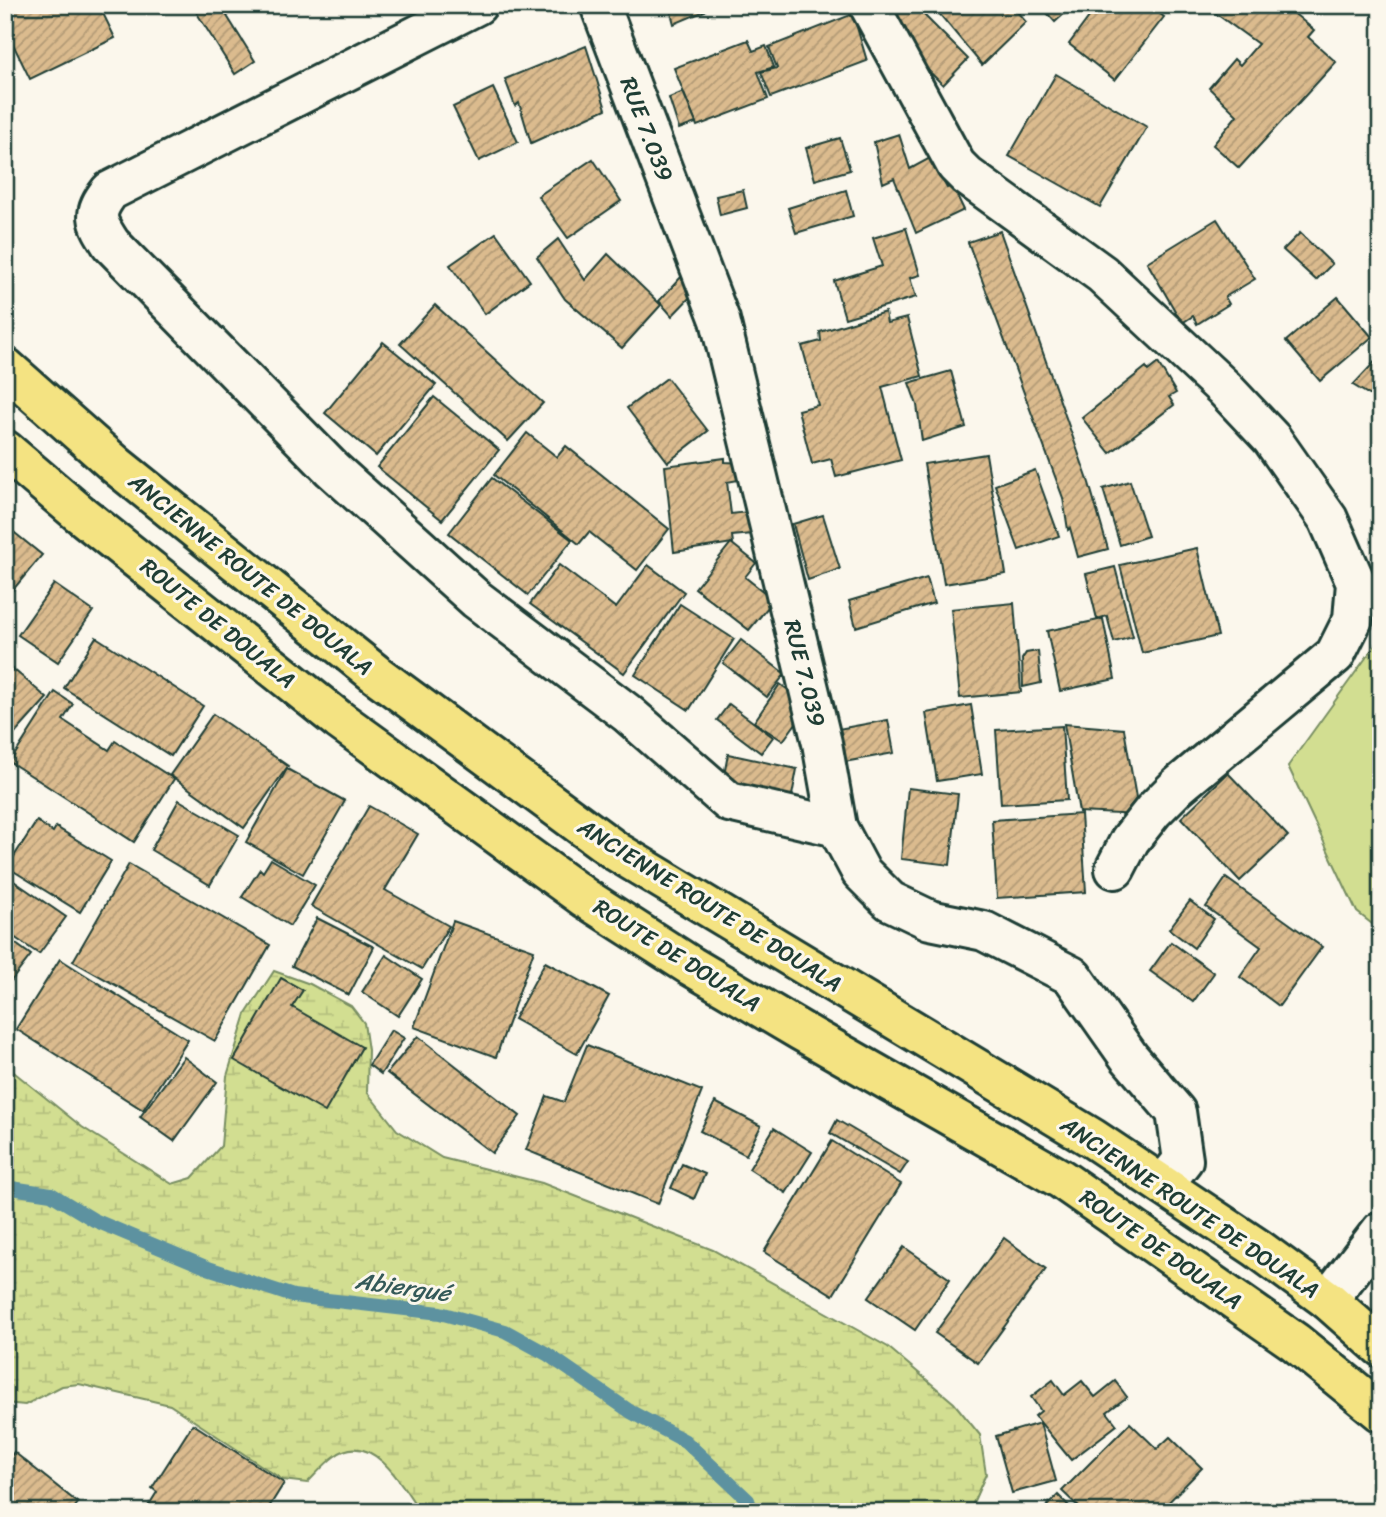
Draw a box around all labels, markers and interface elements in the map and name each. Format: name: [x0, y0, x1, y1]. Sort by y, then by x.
street label: RUE 7.039: [608, 71, 685, 188]
street label: ANCIENNE ROUTE DE DOUALA: [123, 466, 379, 682]
street label: ROUTE DE DOUALA: [135, 552, 301, 694]
street label: RUE 7.039: [771, 615, 838, 731]
street label: ANCIENNE ROUTE DE DOUALA: [572, 812, 848, 998]
street label: ROUTE DE DOUALA: [588, 892, 766, 1018]
street label: ANCIENNE ROUTE DE DOUALA: [1055, 1109, 1325, 1305]
street label: ROUTE DE DOUALA: [1075, 1183, 1247, 1315]
water label: Abiergué: [352, 1259, 457, 1315]

